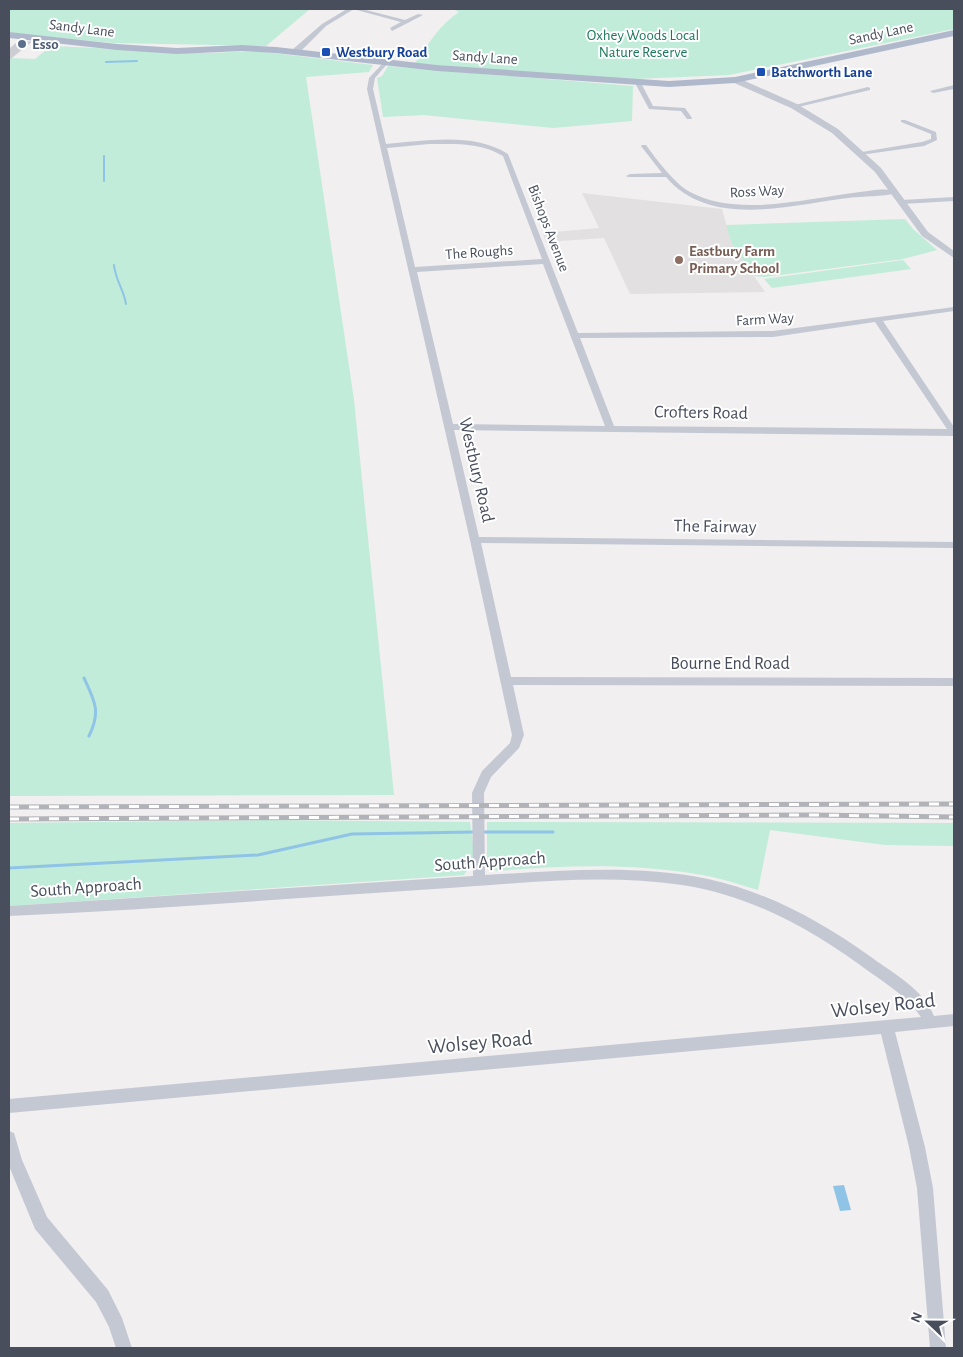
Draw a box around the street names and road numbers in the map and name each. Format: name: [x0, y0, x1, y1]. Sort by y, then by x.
street label: Sandy Lane: [48, 17, 115, 40]
street label: Sandy Lane: [847, 19, 915, 48]
street label: Sandy Lane: [452, 48, 518, 67]
street label: Bishops Avenue: [525, 183, 572, 274]
street label: Ross Way: [729, 183, 785, 200]
street label: The Roughs: [445, 243, 513, 262]
street label: Farm Way: [736, 310, 795, 329]
street label: Crofters Road: [654, 403, 748, 423]
street label: Westbury Road: [455, 416, 497, 524]
street label: The Fairway: [673, 517, 757, 537]
street label: Bourne End Road: [670, 655, 790, 673]
street label: South Approach: [434, 849, 546, 875]
street label: South Approach: [30, 875, 142, 901]
street label: Wolsey Road: [830, 990, 936, 1021]
street label: Wolsey Road: [427, 1027, 533, 1058]

